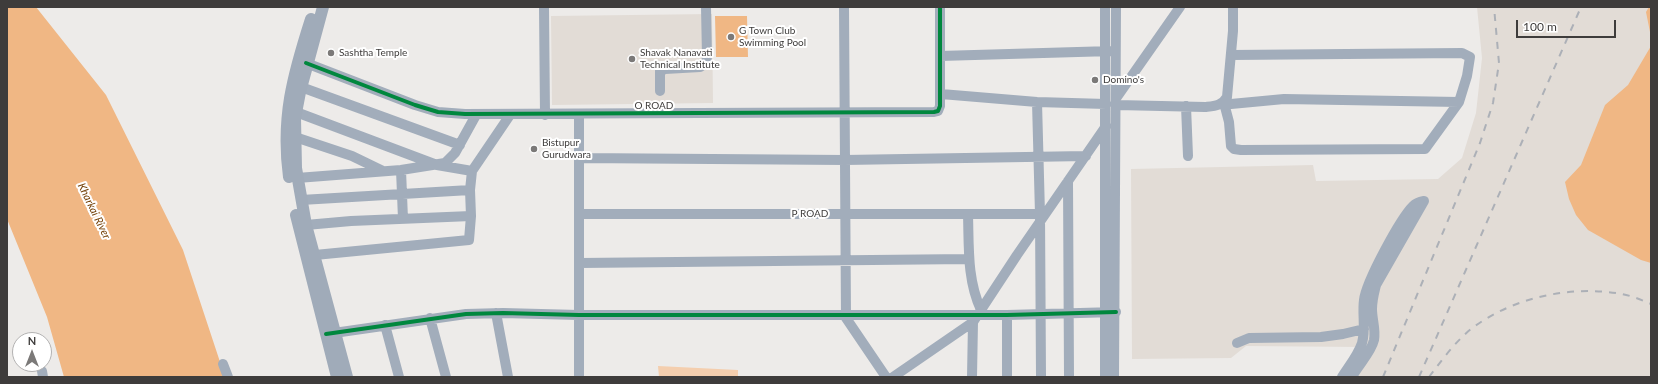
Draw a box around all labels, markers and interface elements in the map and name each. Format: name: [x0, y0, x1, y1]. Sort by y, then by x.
scale bar: [1518, 12, 1618, 38]
text: 100 m: [1523, 19, 1557, 34]
place label: G Town Club Swimming Pool: [739, 25, 806, 48]
marker: G Town Club Swimming Pool: [726, 32, 736, 42]
place label: Sashtha Temple: [339, 47, 407, 59]
place label: Shavak Nanavati Technical Institute: [640, 47, 720, 70]
marker: Sashtha Temple: [326, 48, 336, 58]
marker: Shavak Nanavati Technical Institute: [627, 54, 637, 64]
place label: Domino's: [1103, 74, 1144, 86]
marker: Domino's: [1090, 75, 1100, 85]
street label: O ROAD: [635, 100, 673, 112]
place label: Bistupur Gurudwara: [542, 137, 591, 160]
marker: Bistupur Gurudwara: [529, 144, 539, 154]
water label: Kharkai River: [75, 181, 113, 241]
street label: P ROAD: [792, 208, 828, 220]
north arrow: [12, 332, 52, 372]
text: N: [28, 334, 36, 347]

